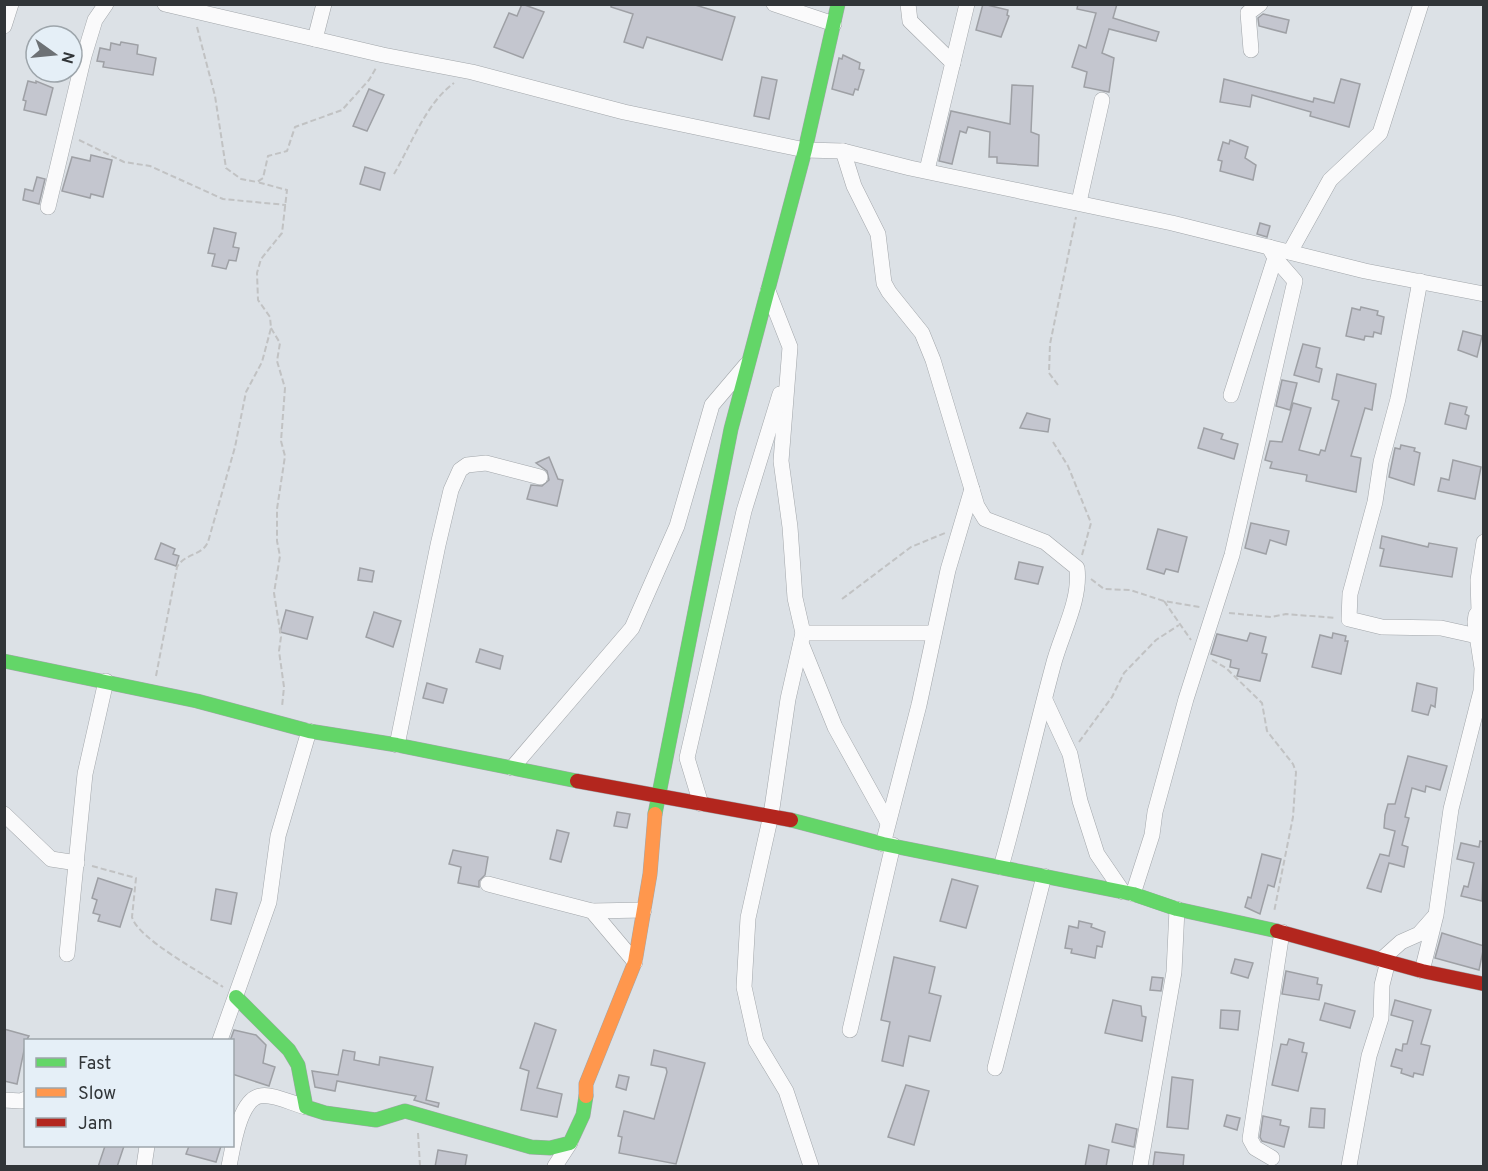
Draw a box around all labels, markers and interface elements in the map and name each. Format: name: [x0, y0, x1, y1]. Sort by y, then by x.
north arrow: [24, 24, 84, 84]
text: N: [55, 49, 78, 66]
legend: [24, 1039, 234, 1147]
text: Fast: [78, 1053, 111, 1076]
text: Slow: [78, 1083, 116, 1106]
text: Jam: [78, 1113, 113, 1136]

